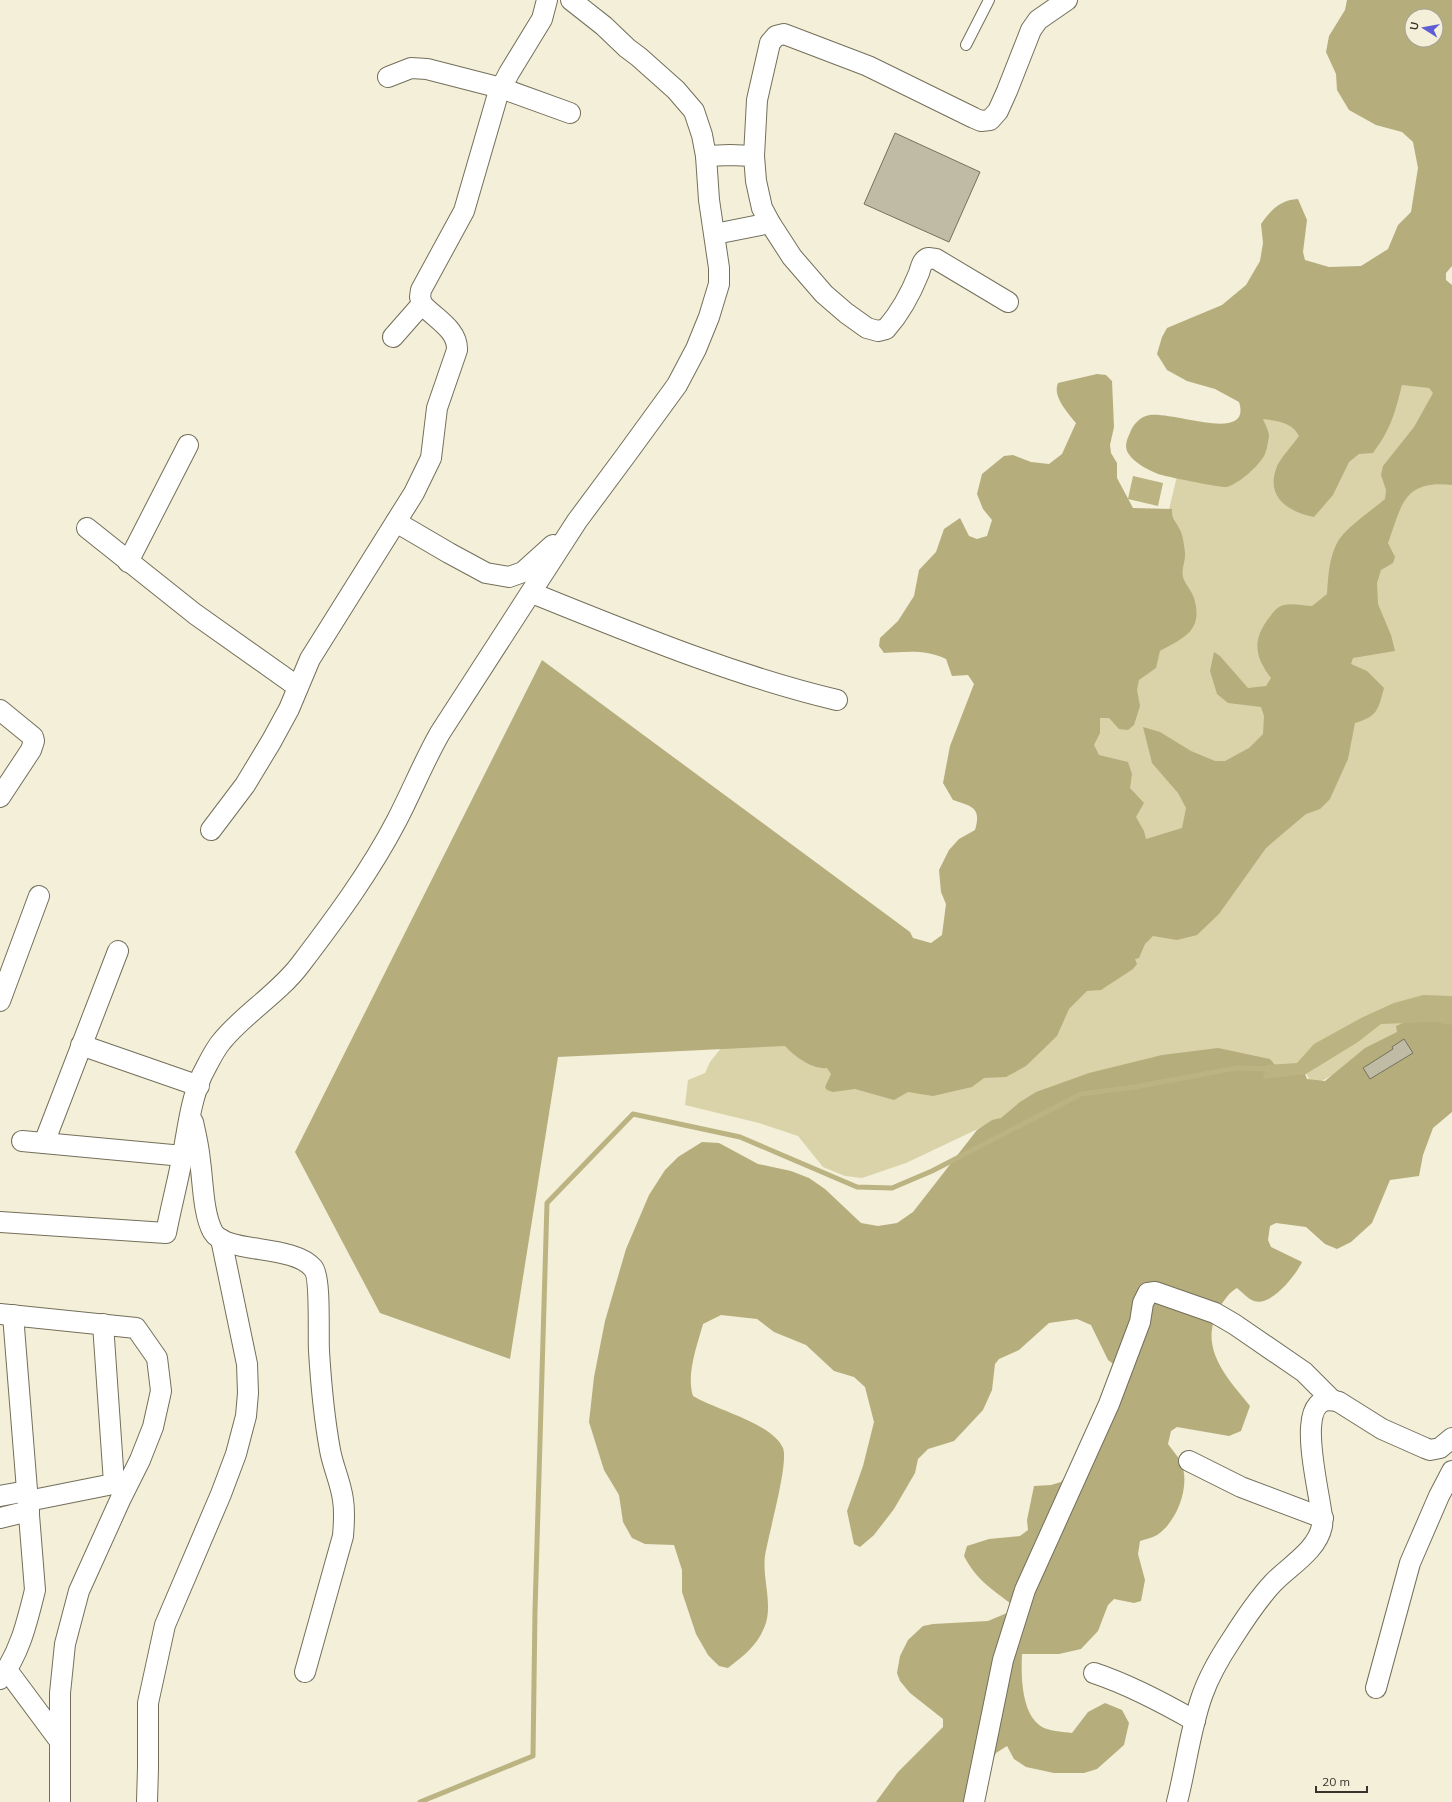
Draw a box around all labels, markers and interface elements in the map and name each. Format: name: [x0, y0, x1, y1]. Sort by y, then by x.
north arrow: [1404, 8, 1444, 48]
text: U: [1407, 21, 1422, 31]
scale bar: [1316, 1768, 1367, 1794]
text: 20 m: [1322, 1774, 1350, 1789]

